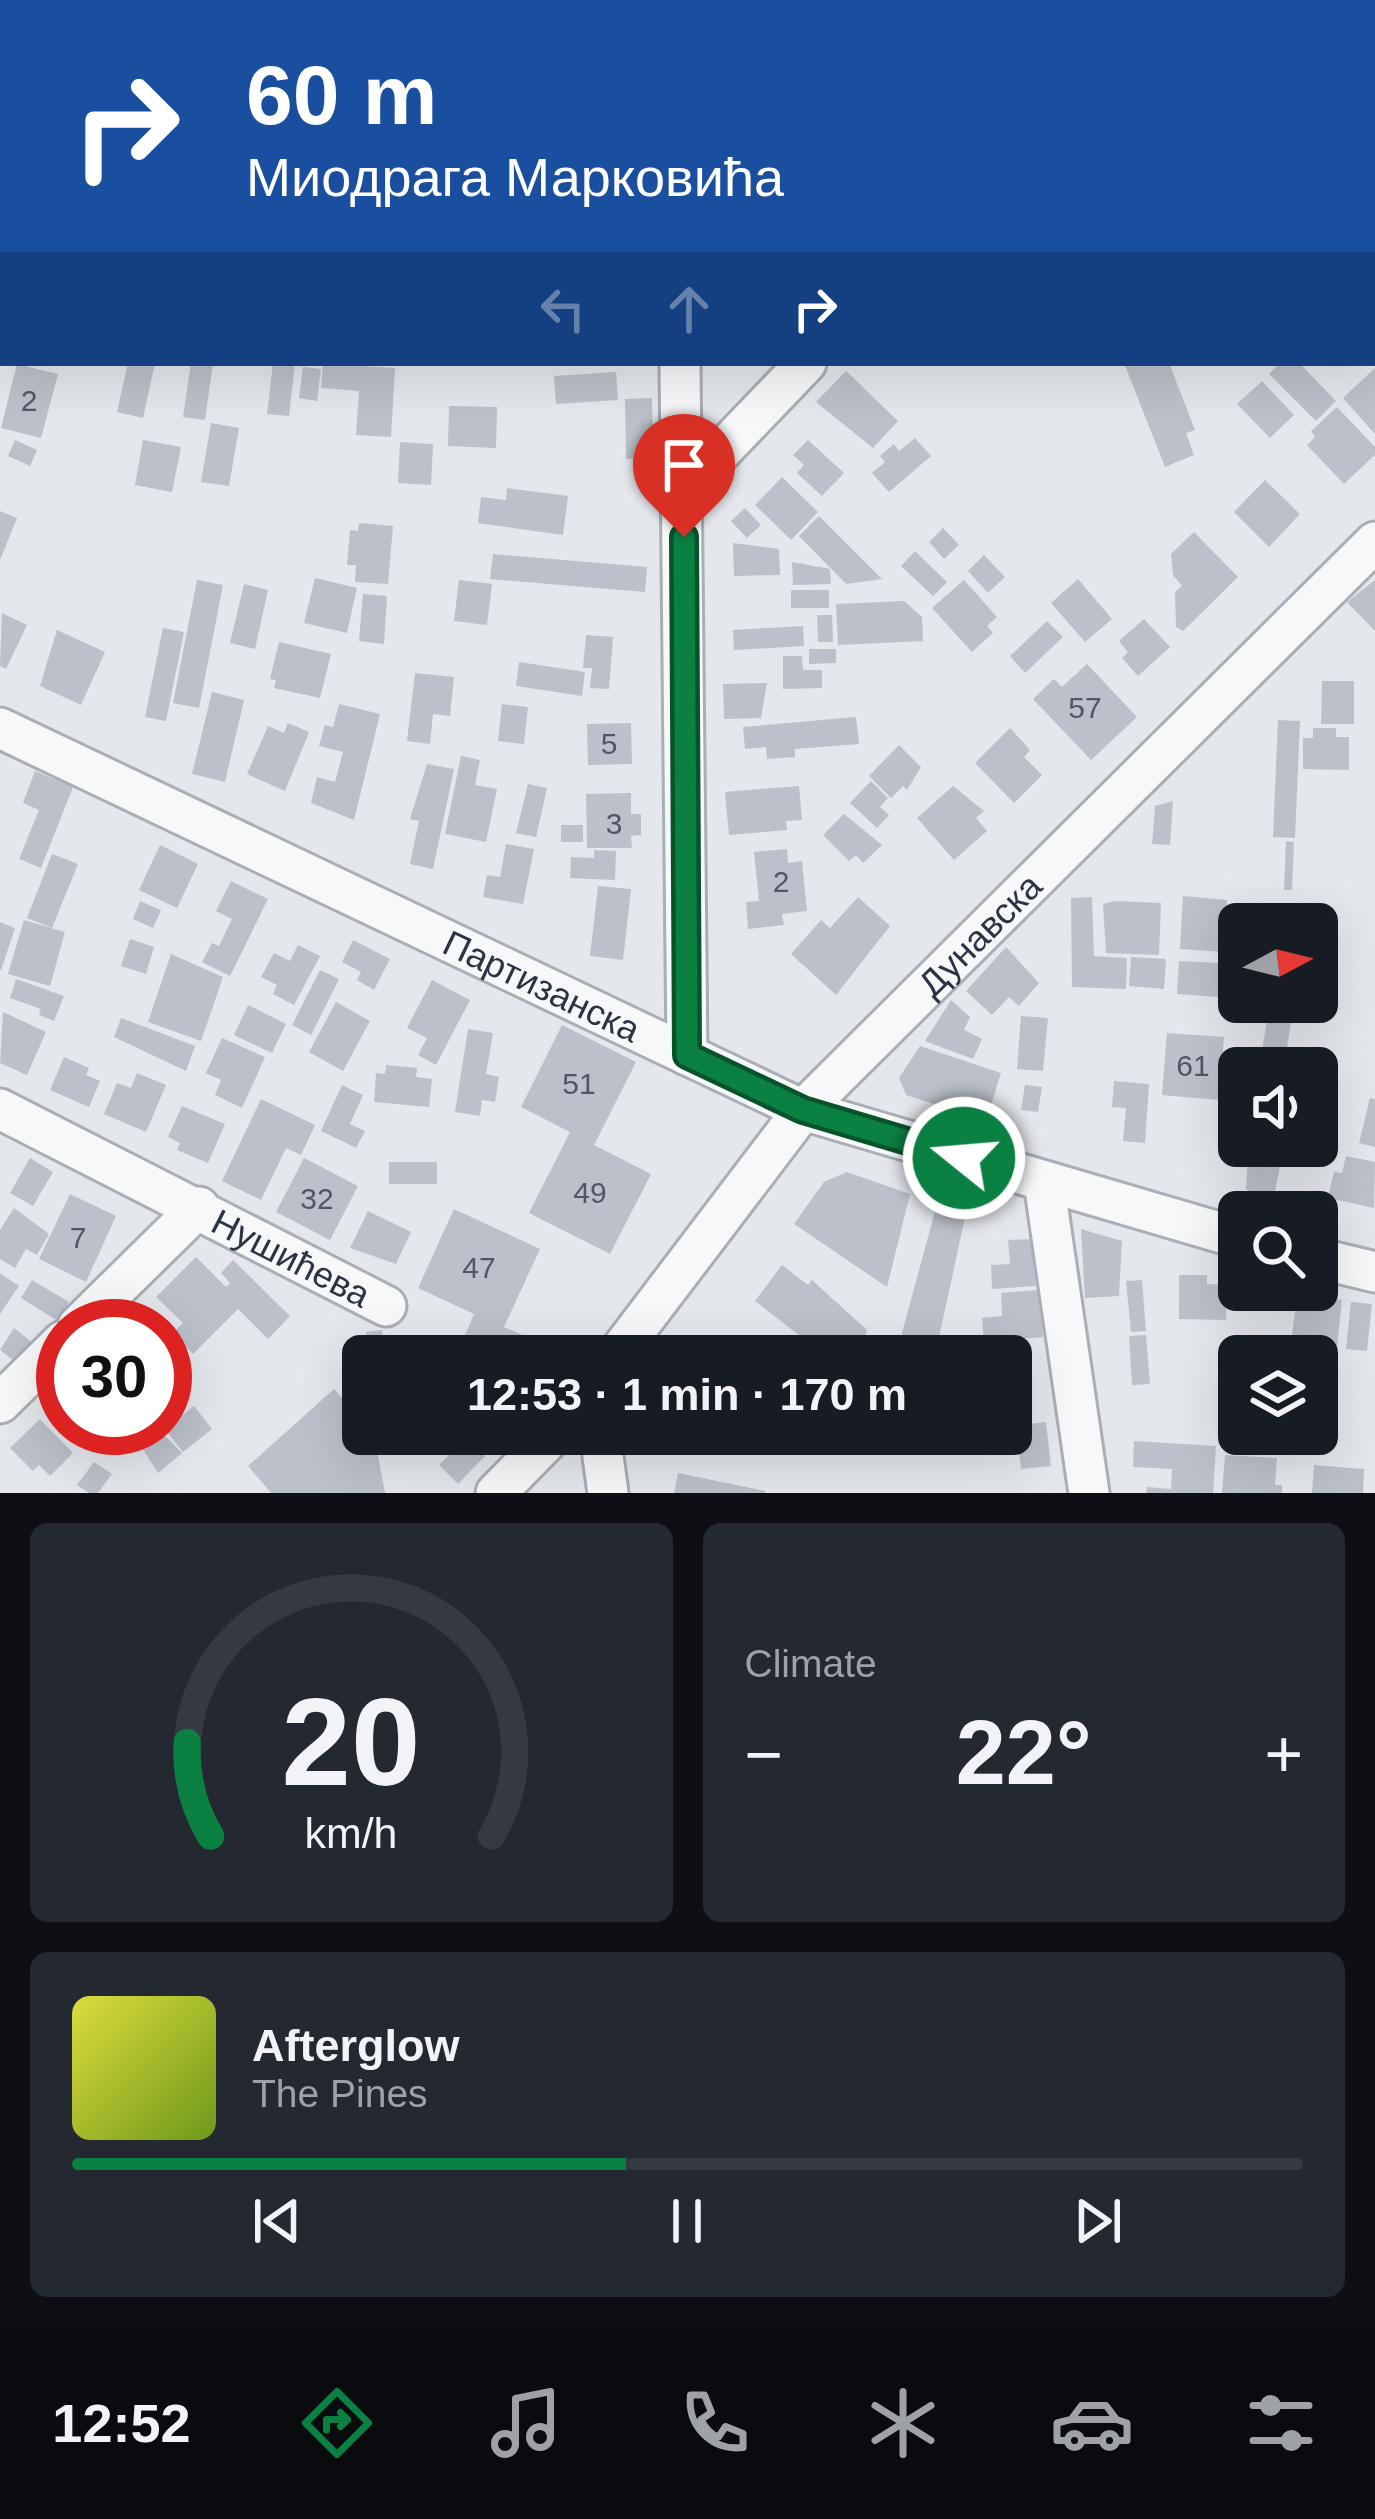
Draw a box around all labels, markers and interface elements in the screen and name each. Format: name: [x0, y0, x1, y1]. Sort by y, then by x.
icon: right: [48, 48, 204, 204]
text: 60 m: [246, 48, 437, 142]
text: Миодрага Марковића: [246, 147, 784, 207]
icon: left: [530, 276, 596, 342]
icon: ahead: [656, 276, 722, 342]
icon: right: [782, 276, 848, 342]
house number: 2: [21, 384, 37, 417]
pin: [633, 414, 735, 537]
icon: arrive: [651, 432, 717, 498]
house number: 57: [1068, 691, 1102, 724]
house number: 5: [601, 727, 617, 760]
house number: 3: [606, 807, 622, 840]
house number: 2: [773, 865, 789, 898]
street label: Дунавска: [910, 865, 1051, 1005]
north arrow: [1218, 903, 1338, 1023]
map controls: [1218, 903, 1338, 1455]
street label: Партизанска: [437, 922, 647, 1051]
button: sound: [1218, 1047, 1338, 1167]
house number: 61: [1176, 1049, 1210, 1082]
house number: 51: [562, 1067, 596, 1100]
position arrow: [901, 1095, 1027, 1221]
house number: 49: [573, 1176, 607, 1209]
house number: 32: [300, 1182, 334, 1215]
button: search: [1218, 1191, 1338, 1311]
street label: Нушићева: [205, 1201, 378, 1316]
house number: 7: [70, 1221, 86, 1254]
house number: 47: [462, 1251, 496, 1284]
speed limit sign: 30: [36, 1299, 192, 1455]
button: layers: [1218, 1335, 1338, 1455]
text: 12:53 · 1 min · 170 m: [467, 1369, 907, 1420]
text: Climate: [745, 1642, 877, 1685]
text: 20: [282, 1672, 421, 1811]
text: 22°: [956, 1703, 1092, 1803]
text: −: [745, 1717, 783, 1791]
text: +: [1264, 1717, 1303, 1791]
text: km/h: [305, 1808, 398, 1856]
text: Afterglow: [252, 2020, 460, 2071]
text: The Pines: [252, 2072, 428, 2115]
icon: previous: [244, 2188, 310, 2254]
icon: pause: [654, 2188, 720, 2254]
icon: next: [1065, 2188, 1131, 2254]
icon: directions: [295, 2381, 379, 2465]
icon: music: [484, 2381, 568, 2465]
icon: phone: [673, 2381, 757, 2465]
icon: climate: [861, 2381, 945, 2465]
icon: car: [1050, 2381, 1134, 2465]
icon: filters: [1239, 2381, 1323, 2465]
text: 12:52: [52, 2393, 190, 2453]

